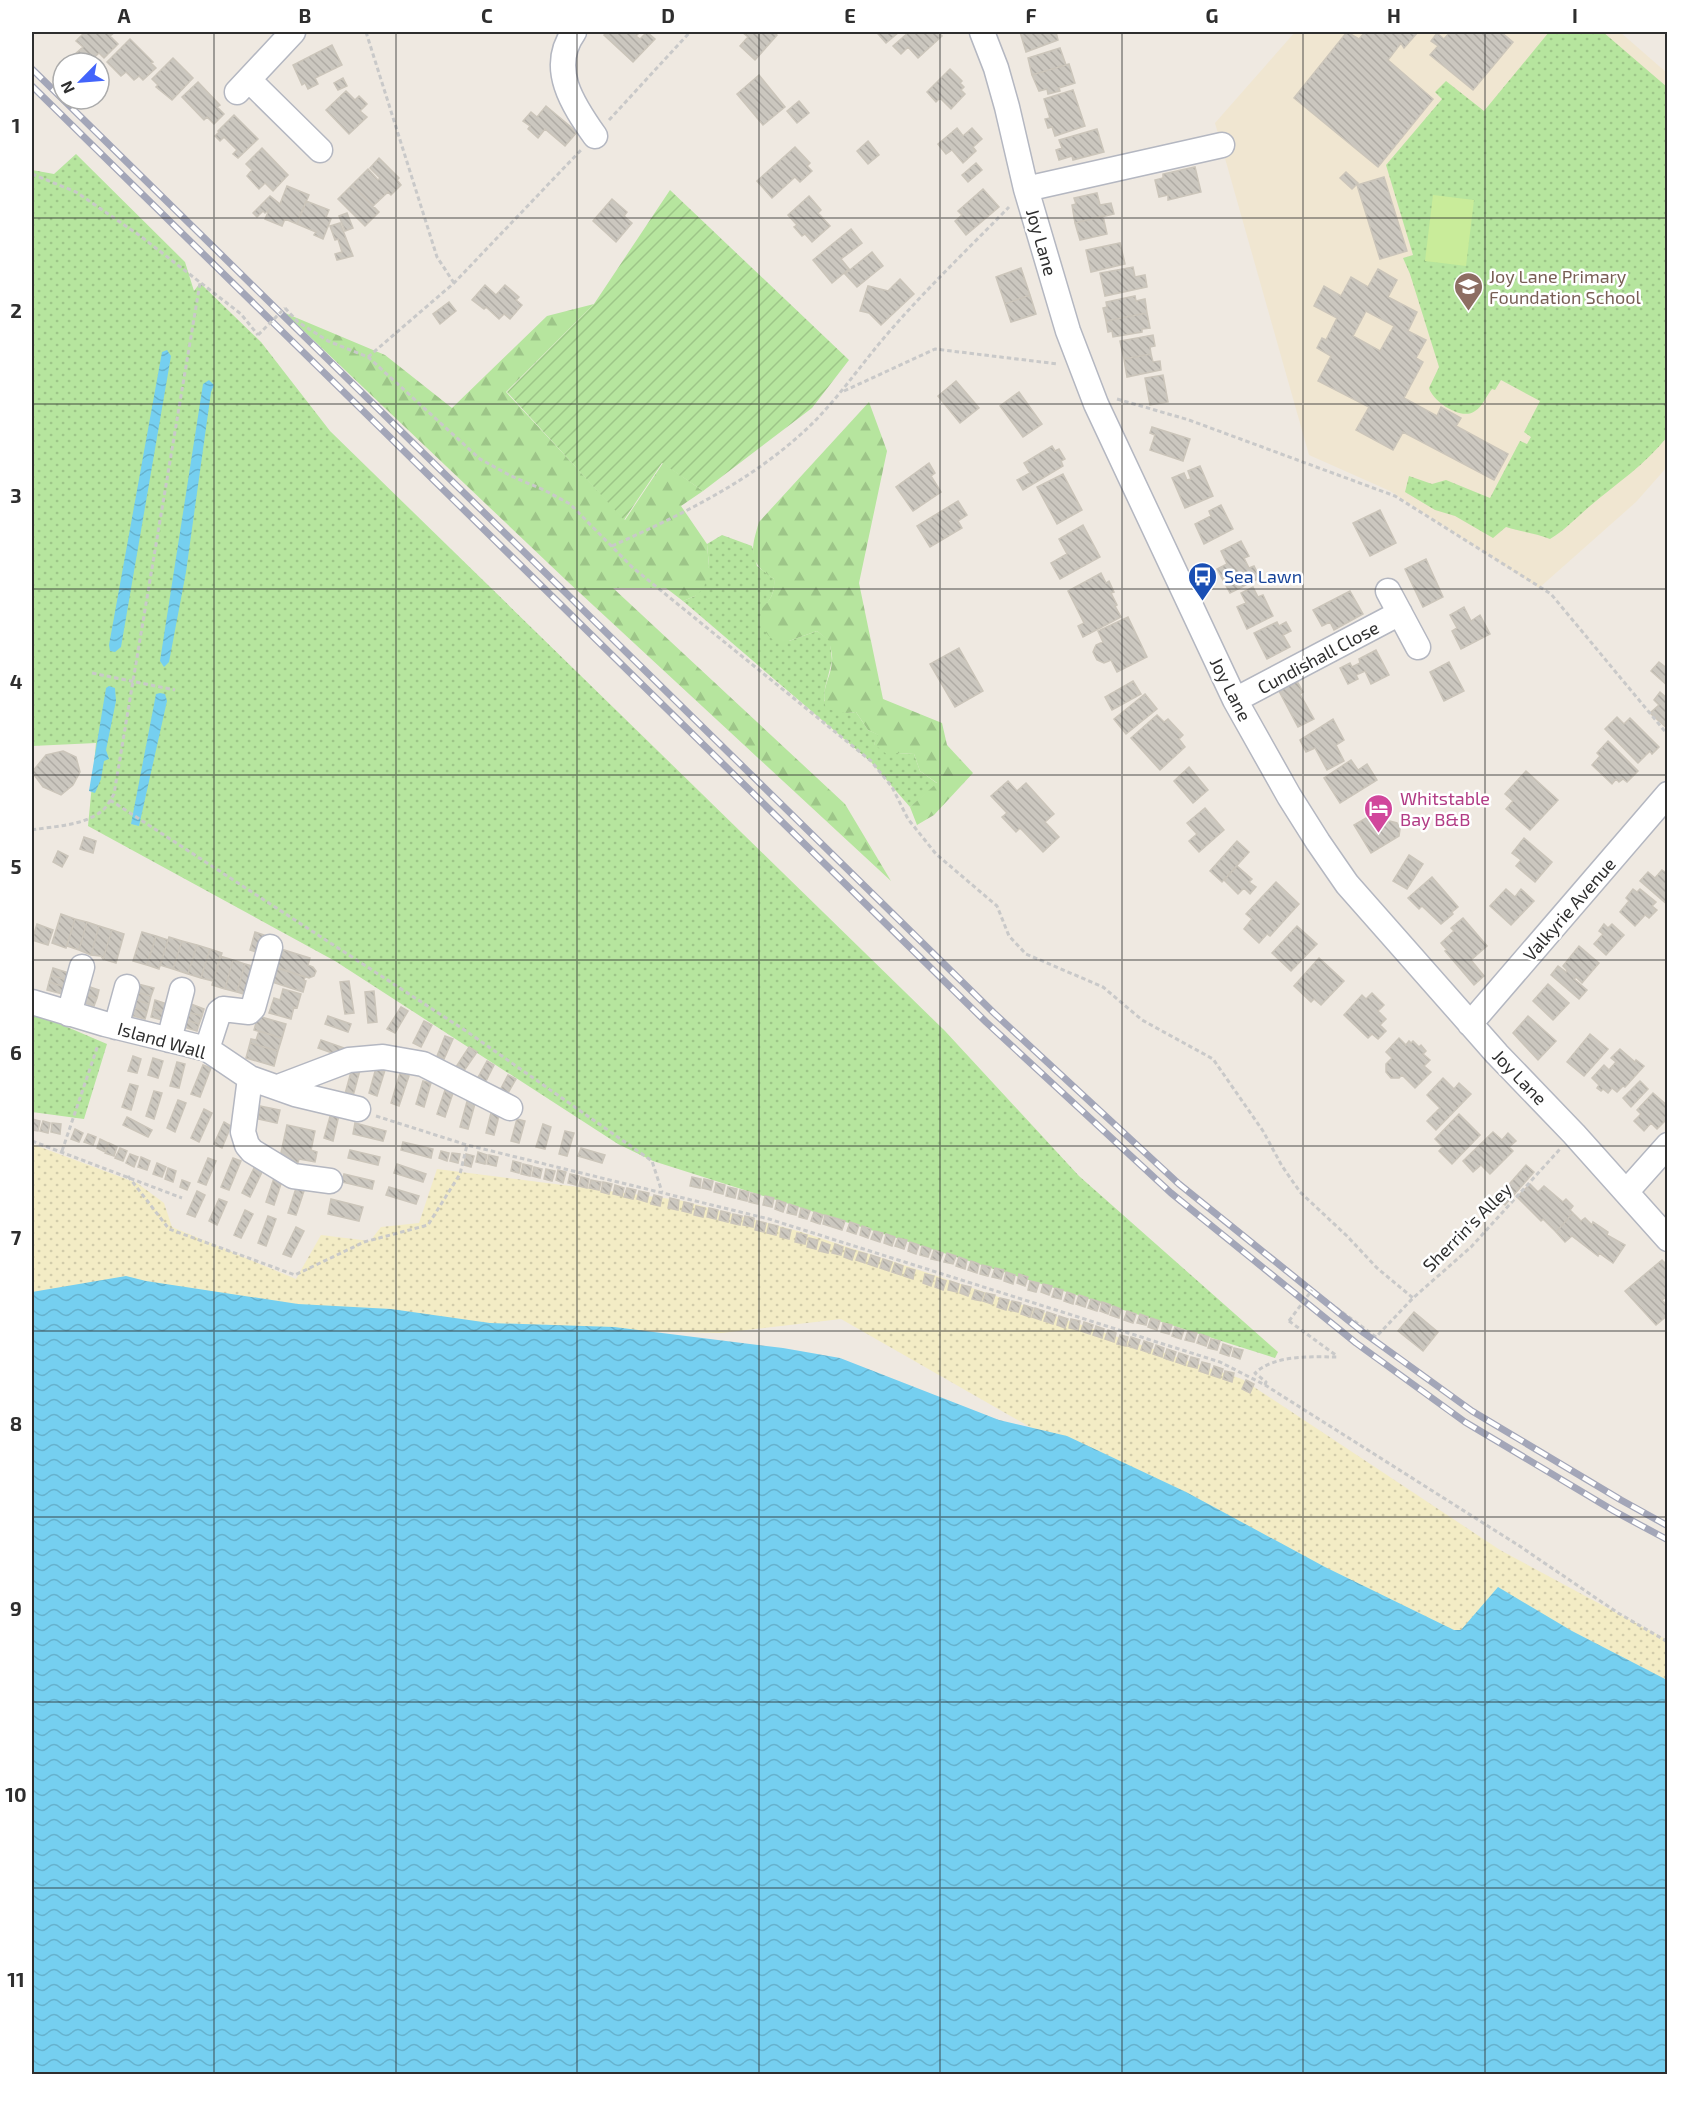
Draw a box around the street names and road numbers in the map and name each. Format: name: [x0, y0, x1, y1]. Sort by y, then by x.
street label: Joy Lane: [1022, 206, 1062, 278]
street label: Cundishall Close: [1254, 616, 1382, 698]
street label: Joy Lane: [1206, 653, 1256, 725]
street label: Valkyrie Avenue: [1518, 853, 1620, 965]
street label: Island Wall: [115, 1017, 209, 1063]
street label: Joy Lane: [1488, 1045, 1552, 1109]
street label: Sherrin's Alley: [1418, 1178, 1516, 1276]

